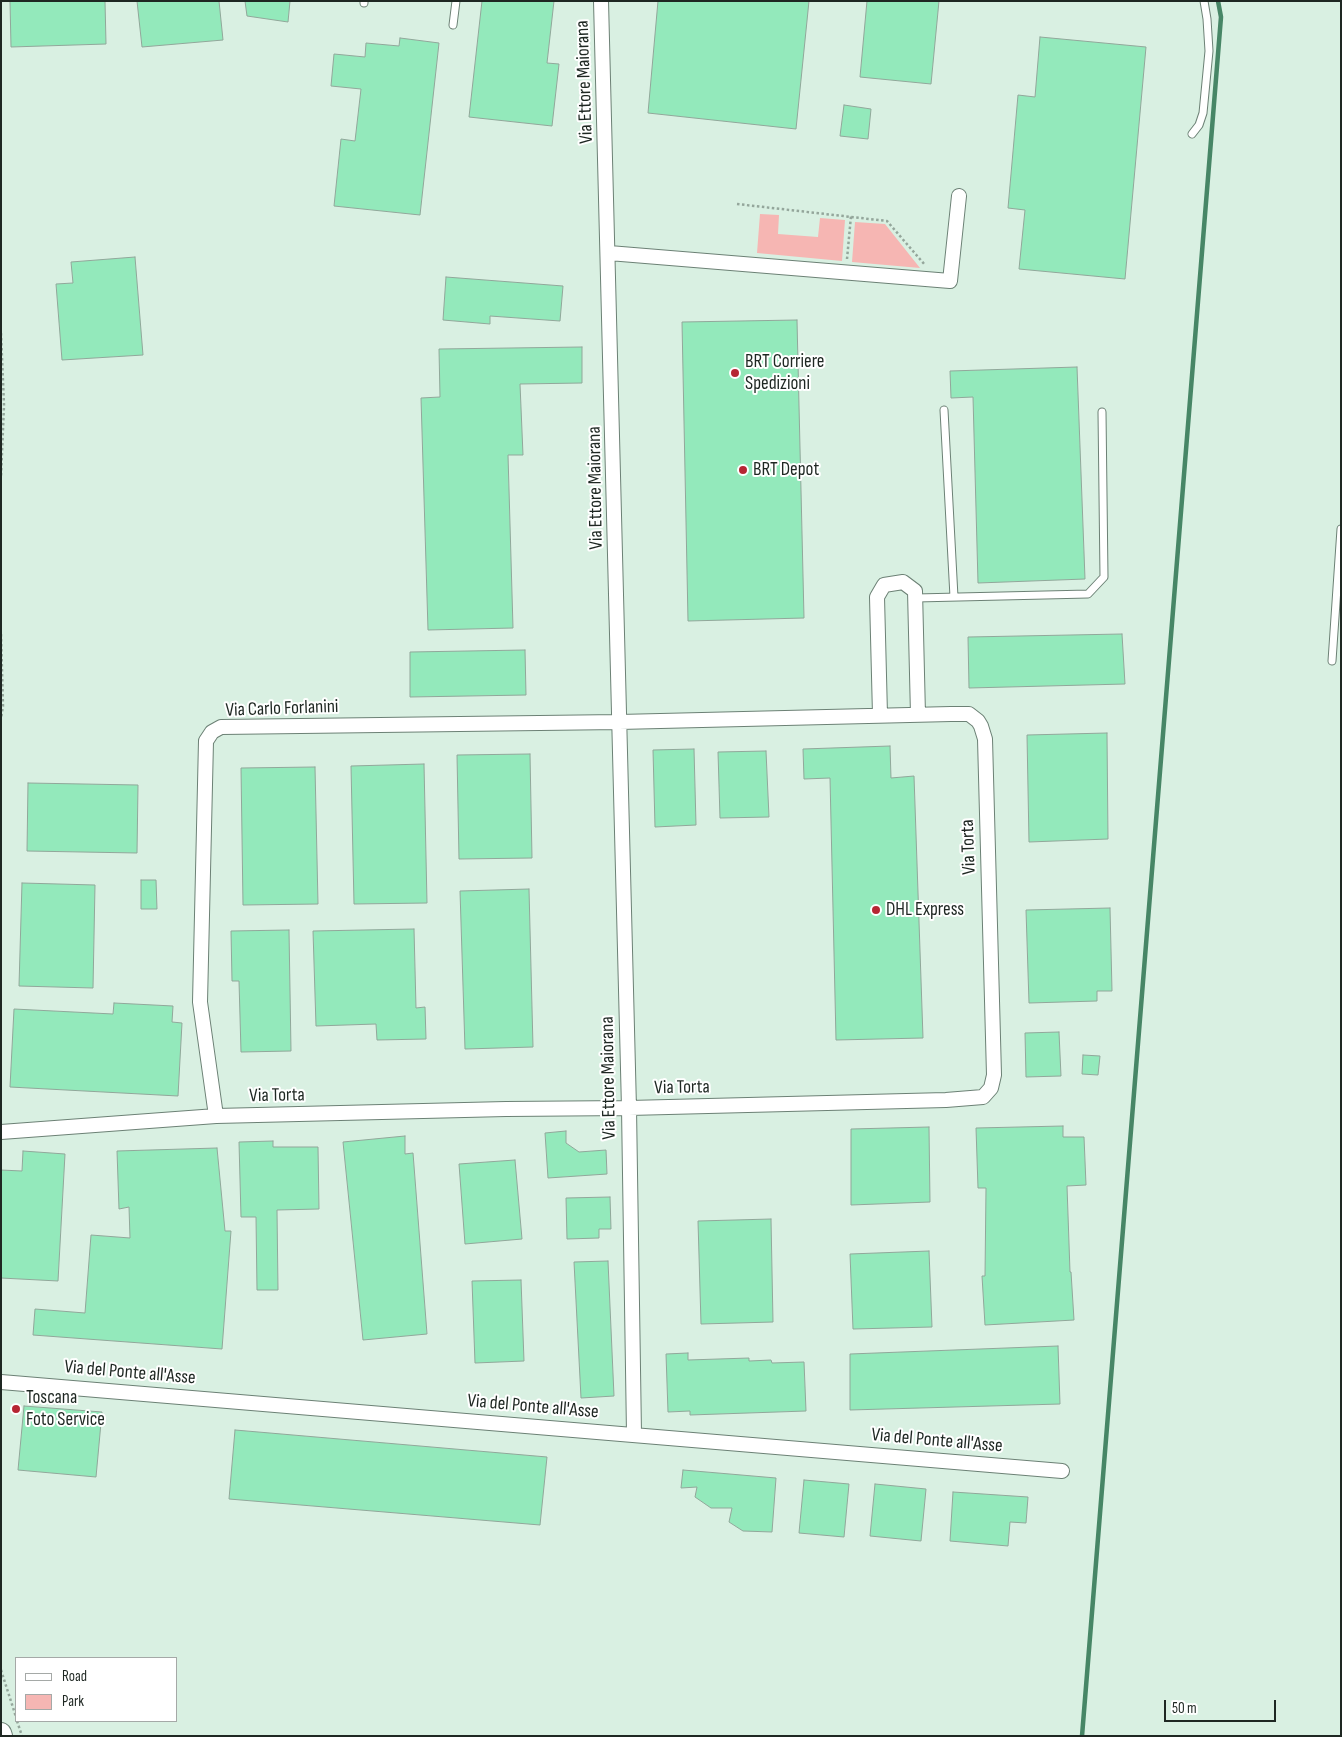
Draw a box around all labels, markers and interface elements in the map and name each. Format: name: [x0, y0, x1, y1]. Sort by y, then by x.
street label: Via Ettore Maiorana: [571, 20, 599, 144]
place label: BRT Corriere Spedizioni: [745, 351, 824, 395]
marker: BRT Corriere Spedizioni: [729, 367, 741, 379]
street label: Via Ettore Maiorana: [584, 426, 608, 550]
place label: BRT Depot: [753, 459, 819, 481]
marker: BRT Depot: [737, 464, 749, 476]
street label: Via Carlo Forlanini: [225, 696, 339, 722]
street label: Via Torta: [957, 819, 981, 875]
place label: DHL Express: [886, 899, 964, 921]
marker: DHL Express: [870, 904, 882, 916]
street label: Via Ettore Maiorana: [597, 1016, 621, 1140]
street label: Via Torta: [654, 1076, 710, 1100]
street label: Via Torta: [249, 1084, 305, 1108]
street label: Via del Ponte all'Asse: [63, 1356, 197, 1390]
place label: Toscana Foto Service: [26, 1387, 105, 1431]
street label: Via del Ponte all'Asse: [466, 1390, 600, 1424]
marker: Toscana Foto Service: [10, 1403, 22, 1415]
street label: Via del Ponte all'Asse: [870, 1424, 1004, 1458]
legend: [15, 1657, 178, 1722]
text: Road: [62, 1667, 87, 1686]
scale bar: [1167, 1690, 1280, 1722]
text: Park: [62, 1692, 84, 1711]
text: 50 m: [1172, 1699, 1197, 1718]

